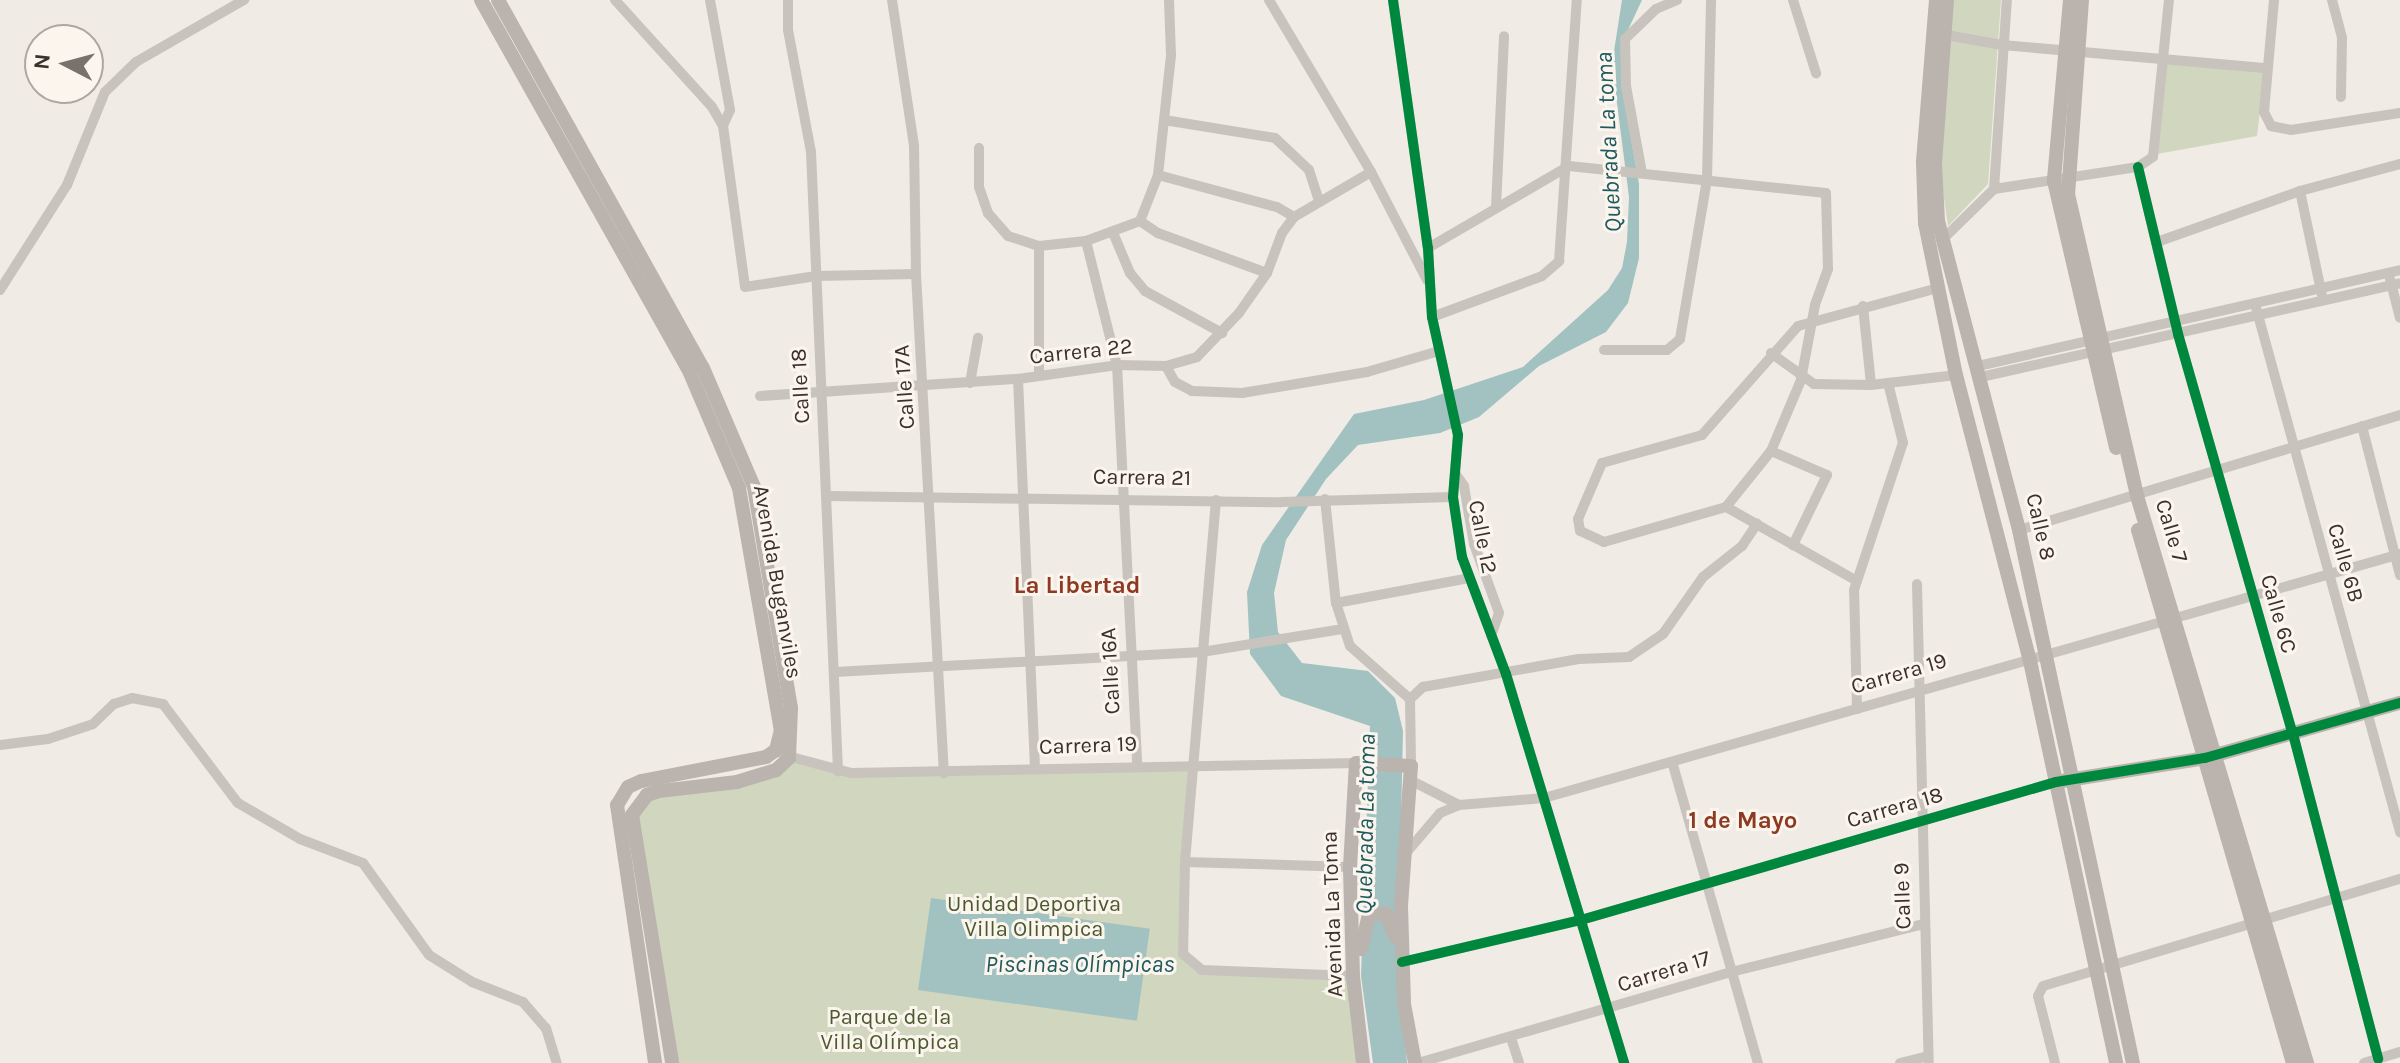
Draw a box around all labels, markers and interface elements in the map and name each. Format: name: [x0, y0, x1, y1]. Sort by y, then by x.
north arrow: [24, 24, 104, 104]
water label: Quebrada La toma: [1590, 51, 1628, 233]
text: N: [28, 52, 56, 71]
street label: Carrera 22: [1028, 333, 1134, 371]
street label: Calle 17A: [889, 344, 921, 430]
street label: Calle 18: [786, 348, 816, 424]
street label: Carrera 21: [1093, 464, 1191, 492]
street label: Avenida Buganviles: [747, 483, 807, 681]
street label: Calle 8: [2019, 491, 2061, 563]
street label: Calle 7: [2149, 496, 2193, 566]
street label: Calle 12: [1462, 498, 1502, 576]
street label: Calle 6B: [2321, 521, 2369, 605]
district label: La Libertad: [1014, 572, 1140, 600]
street label: Calle 6C: [2254, 572, 2302, 656]
street label: Calle 16A: [1096, 627, 1126, 715]
street label: Carrera 19: [1848, 648, 1950, 700]
street label: Carrera 19: [1039, 731, 1137, 761]
water label: Quebrada La toma: [1350, 733, 1382, 915]
street label: Carrera 18: [1844, 782, 1946, 834]
district label: 1 de Mayo: [1689, 807, 1797, 835]
street label: Avenida La Toma: [1317, 830, 1349, 998]
street label: Calle 9: [1889, 862, 1917, 930]
park label: Unidad Deportiva Villa Olimpica: [947, 891, 1121, 942]
street label: Carrera 17: [1614, 945, 1714, 999]
water label: Piscinas Olímpicas: [985, 951, 1175, 979]
park label: Parque de la Villa Olímpica: [821, 1004, 959, 1056]

